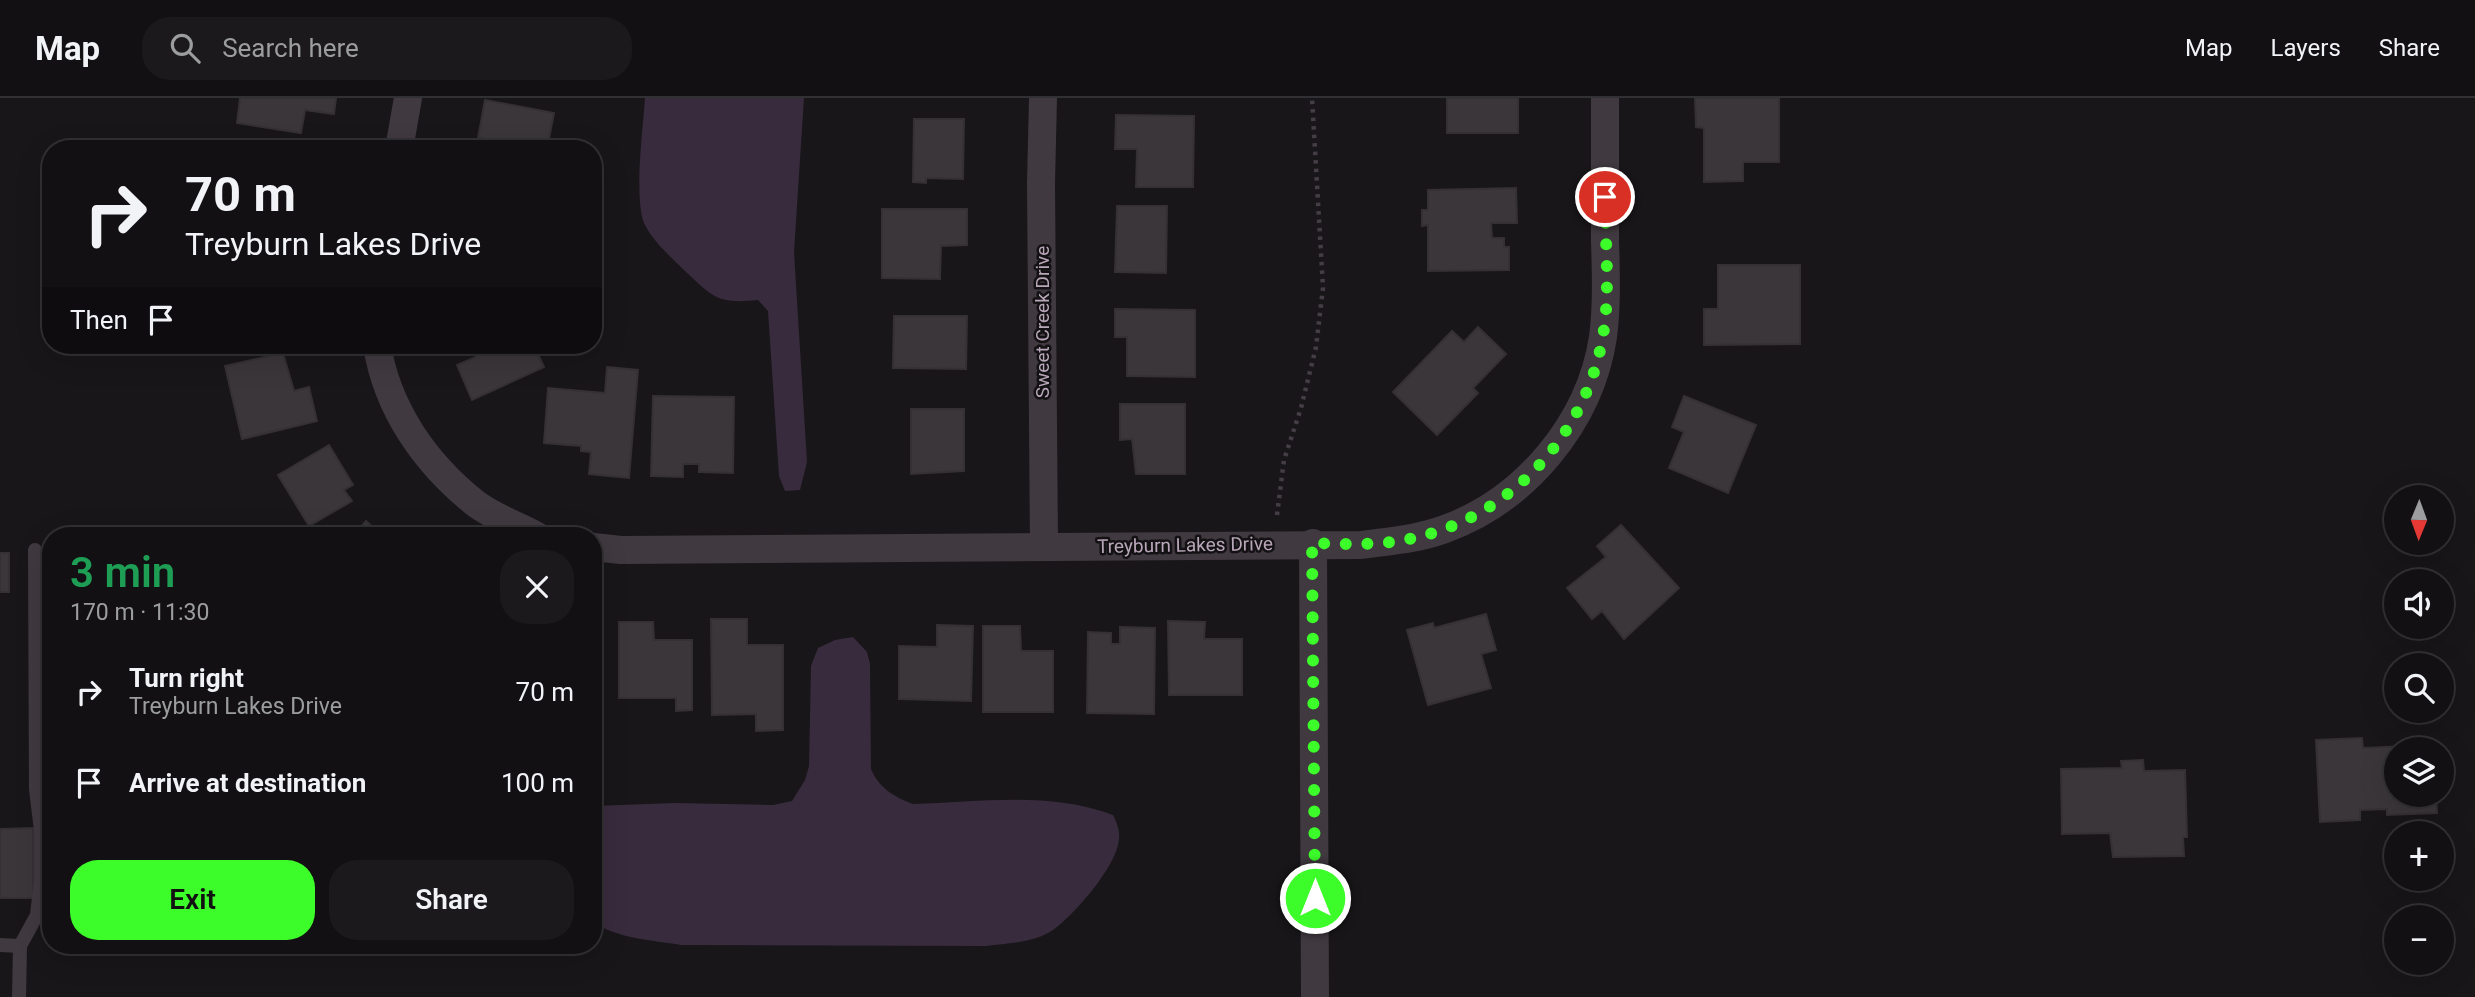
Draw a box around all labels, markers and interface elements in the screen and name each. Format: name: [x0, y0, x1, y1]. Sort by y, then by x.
search box: [142, 17, 632, 80]
text: Map: [35, 29, 100, 68]
icon: search: [166, 29, 204, 67]
text: Search here: [222, 33, 359, 63]
text: Map: [2185, 34, 2233, 62]
text: Layers: [2271, 34, 2341, 62]
text: Share: [2379, 34, 2440, 62]
text: 70 m: [185, 166, 296, 223]
pin: [1575, 167, 1635, 227]
icon: right: [70, 168, 161, 259]
icon: arrive: [1586, 178, 1624, 216]
text: Treyburn Lakes Drive: [185, 225, 481, 263]
street label: Sweet Creek Drive: [1031, 246, 1054, 398]
icon: arrive: [142, 301, 180, 339]
text: Then: [70, 305, 128, 335]
north arrow: [2384, 485, 2454, 555]
map controls: [2384, 485, 2454, 975]
street label: Treyburn Lakes Drive: [1097, 532, 1273, 558]
text: 3 min: [70, 548, 175, 597]
button: close: [500, 550, 574, 624]
button: sound: [2384, 569, 2454, 639]
text: 170 m · 11:30: [70, 599, 209, 626]
button: search: [2384, 653, 2454, 723]
text: Turn right: [129, 663, 244, 693]
icon: right: [70, 673, 108, 711]
text: 70 m: [516, 677, 574, 707]
text: Treyburn Lakes Drive: [129, 693, 342, 720]
button: layers: [2384, 737, 2454, 807]
icon: arrive: [70, 764, 108, 802]
text: Arrive at destination: [129, 768, 366, 798]
text: 100 m: [501, 768, 574, 798]
button: +: [2384, 821, 2454, 891]
button: Exit: [70, 860, 315, 940]
button: Share: [329, 860, 574, 940]
position arrow: [1278, 861, 1352, 935]
button: −: [2384, 905, 2454, 975]

